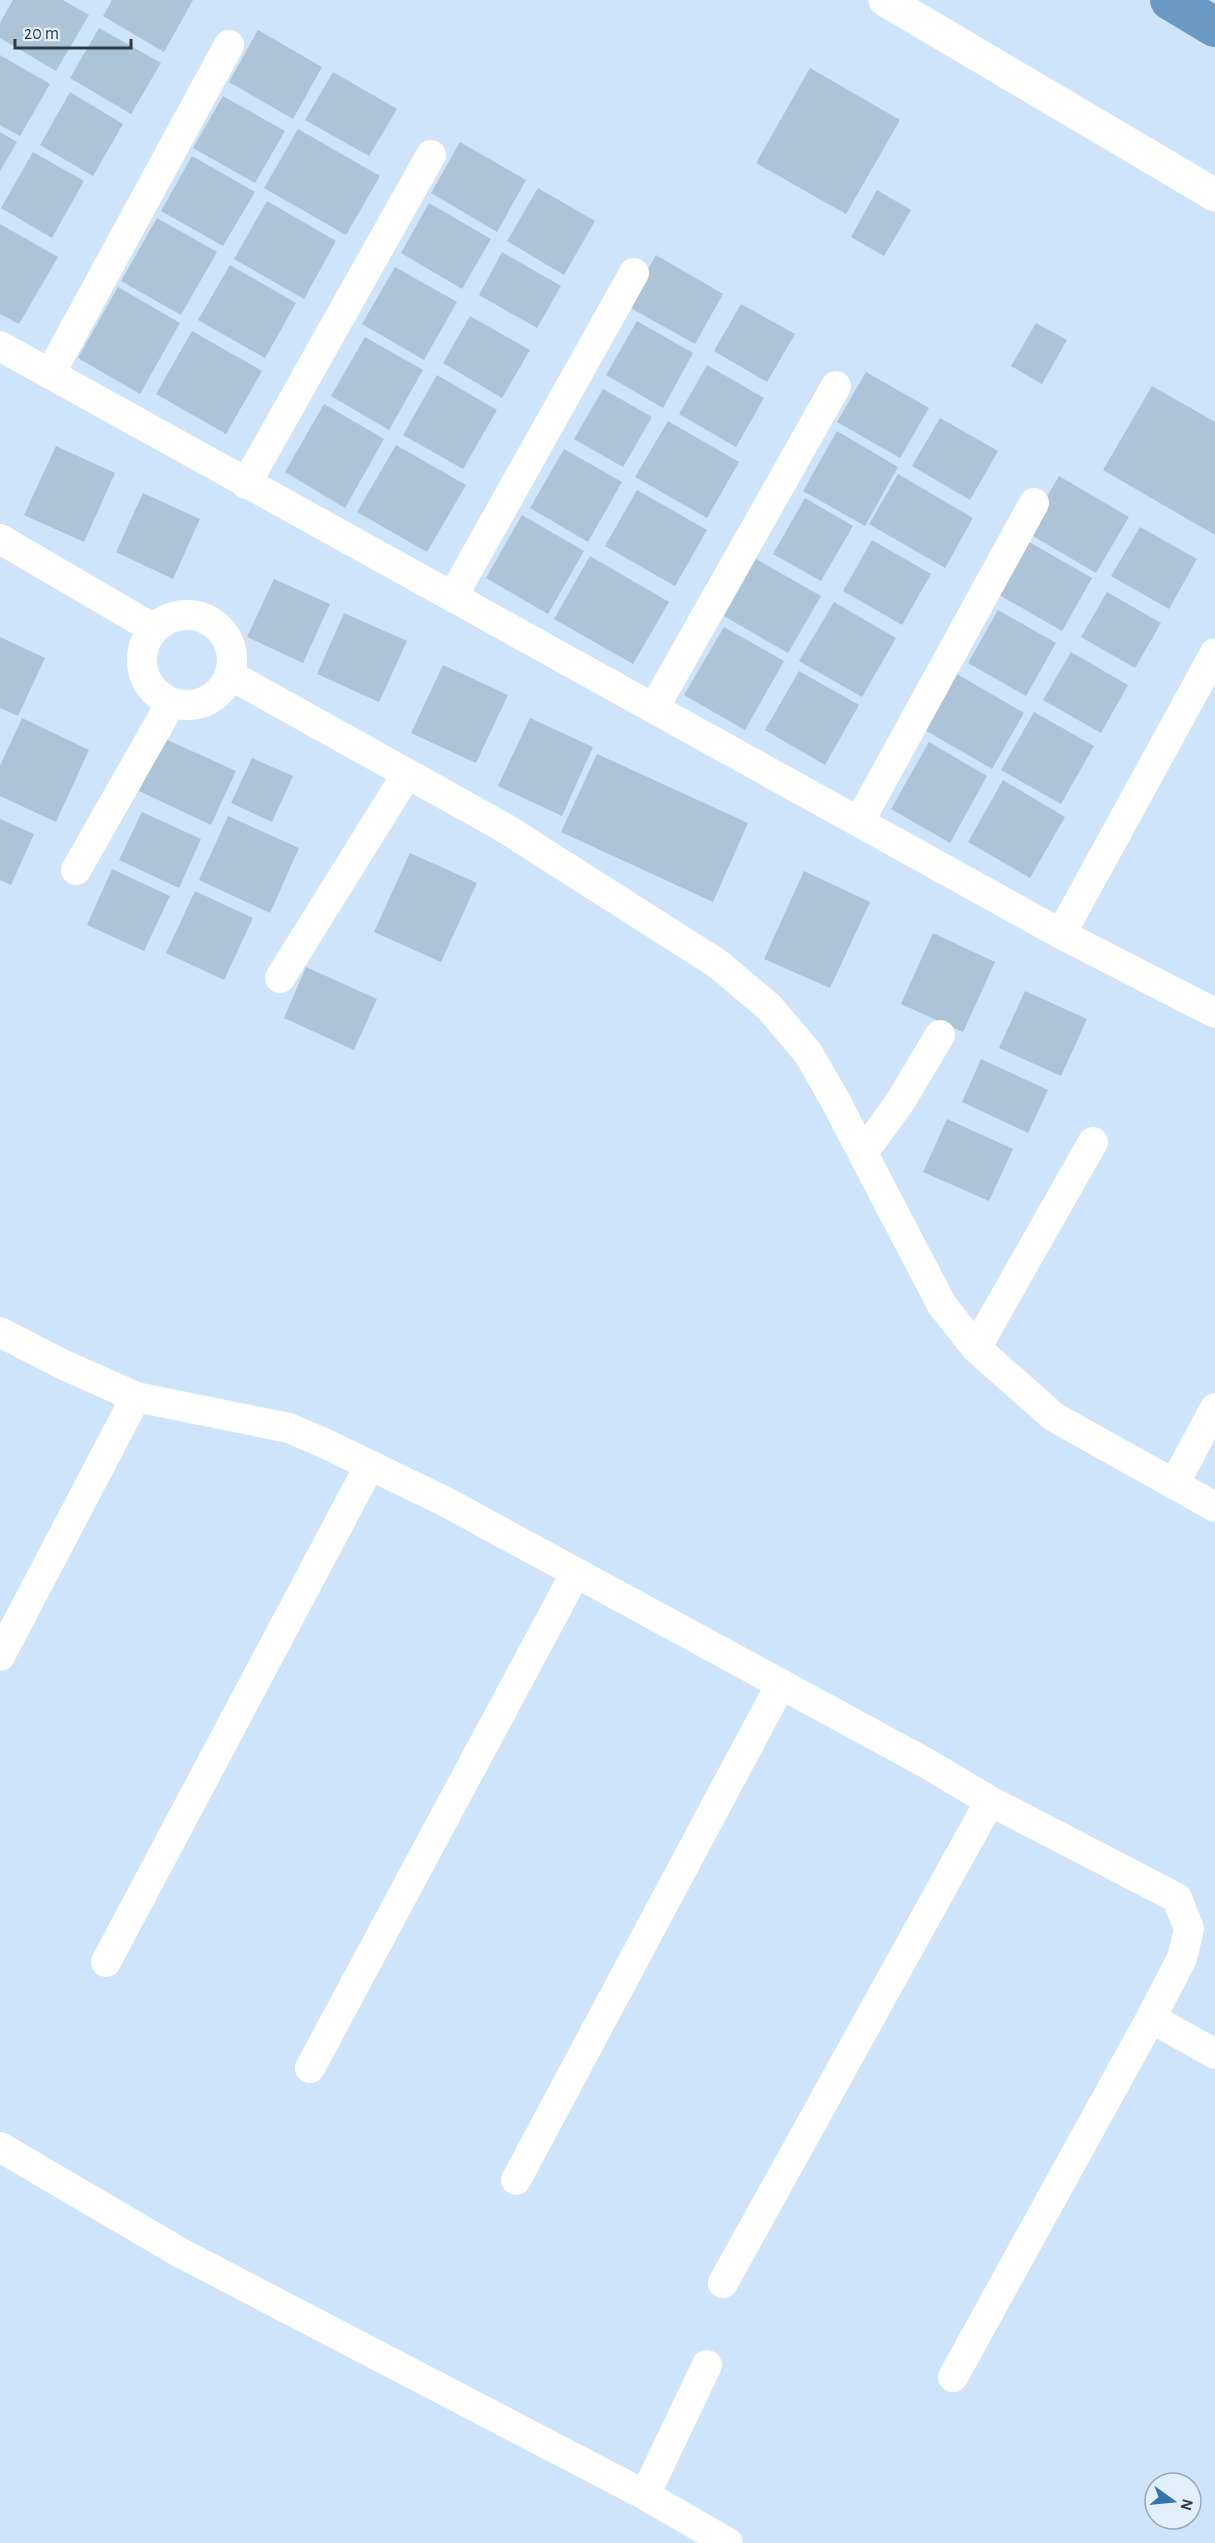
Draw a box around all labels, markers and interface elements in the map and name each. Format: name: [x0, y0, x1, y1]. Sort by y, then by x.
scale bar: [15, 12, 130, 50]
text: 20 m: [24, 25, 59, 43]
north arrow: [1143, 2471, 1203, 2531]
text: N: [1177, 2497, 1196, 2512]

